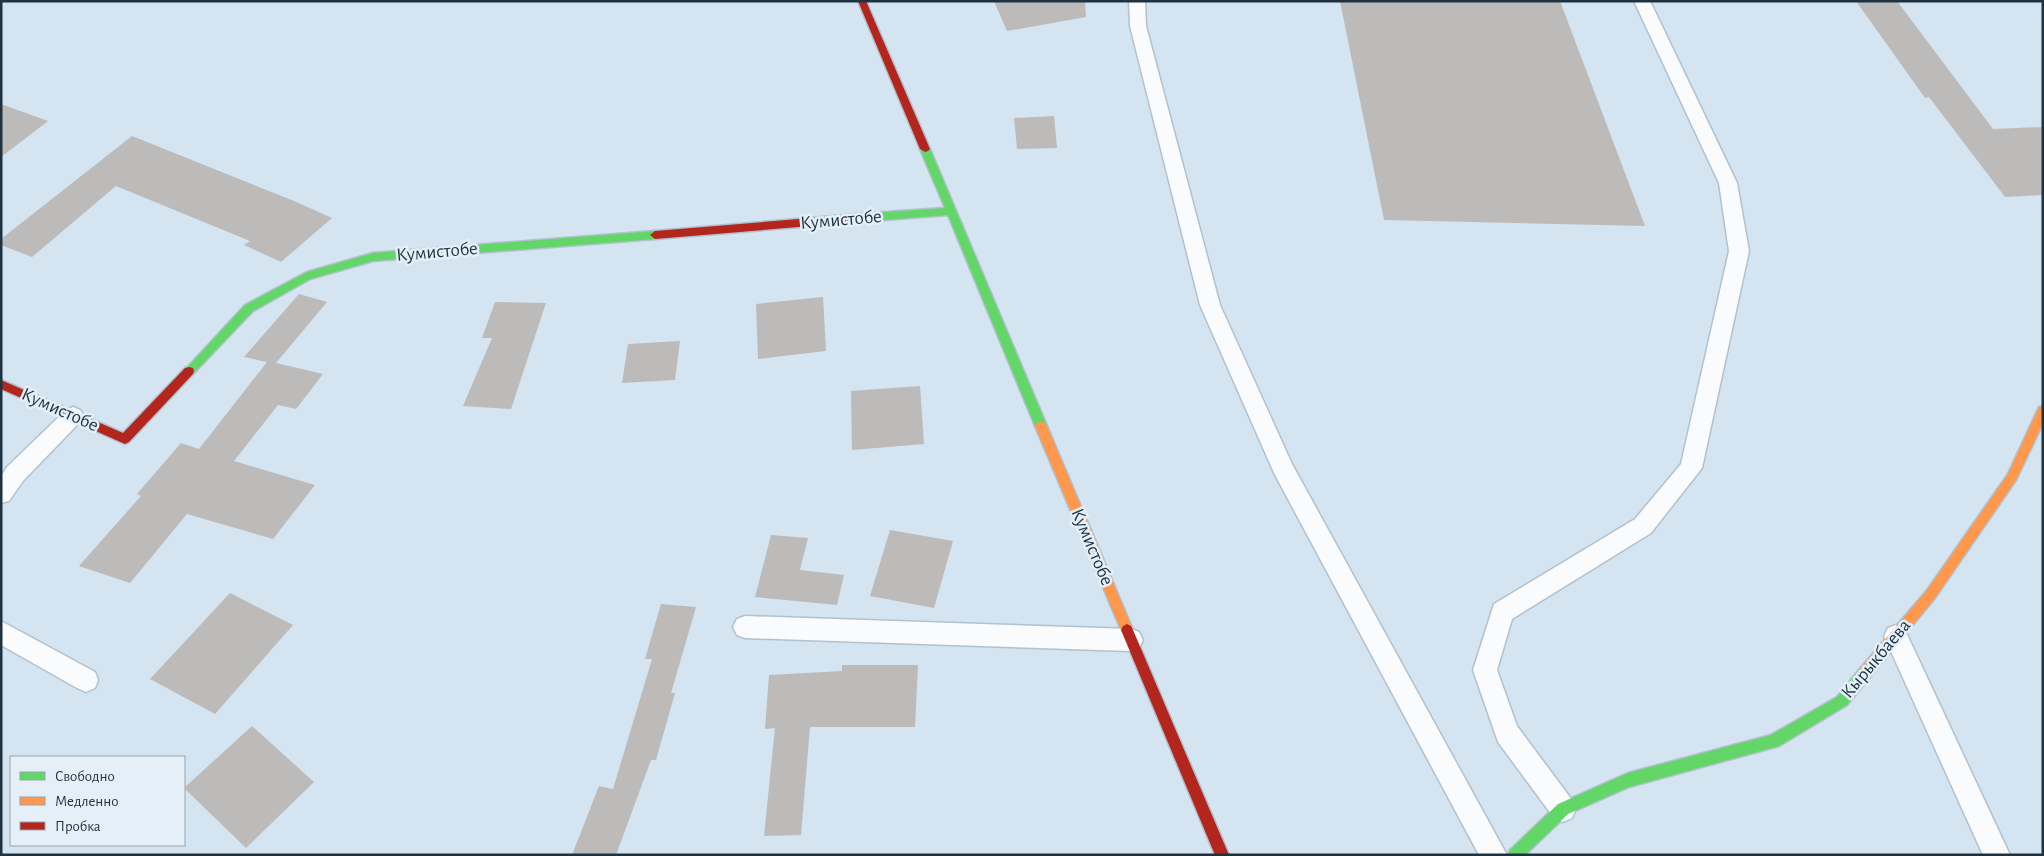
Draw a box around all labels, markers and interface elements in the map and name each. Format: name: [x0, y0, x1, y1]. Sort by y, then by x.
street label: Кумистобе: [799, 207, 883, 233]
street label: Кумистобе: [395, 239, 479, 265]
street label: Кумистобе: [19, 385, 101, 435]
street label: Кумистобе: [1067, 506, 1117, 588]
street label: Кырыкбаева: [1838, 616, 1915, 702]
legend: [10, 756, 185, 846]
text: Свободно: [55, 769, 115, 784]
text: Медленно: [55, 794, 119, 809]
text: Пробка: [55, 819, 101, 834]

